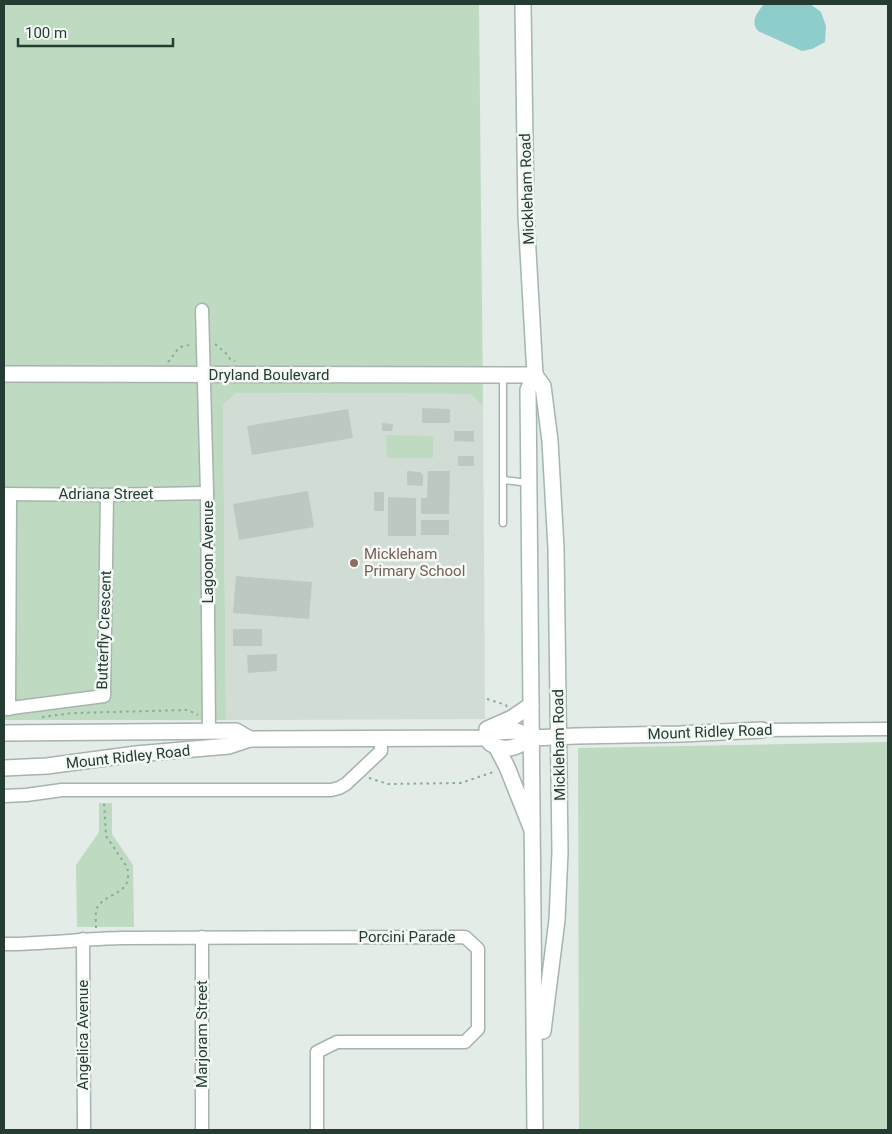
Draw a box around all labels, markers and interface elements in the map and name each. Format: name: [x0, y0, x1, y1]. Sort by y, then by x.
scale bar: [18, 15, 172, 47]
text: 100 m: [25, 24, 67, 42]
street label: Mickleham Road: [516, 133, 538, 245]
street label: Dryland Boulevard: [209, 366, 329, 384]
street label: Adriana Street: [59, 485, 154, 503]
street label: Lagoon Avenue: [199, 501, 217, 603]
place label: Mickleham Primary School: [364, 545, 465, 580]
marker: Mickleham Primary School: [348, 557, 360, 569]
street label: Butterfly Crescent: [93, 570, 115, 690]
street label: Mickleham Road: [549, 689, 569, 801]
street label: Mount Ridley Road: [647, 721, 773, 743]
street label: Mount Ridley Road: [65, 742, 191, 772]
street label: Porcini Parade: [359, 928, 456, 946]
street label: Angelica Avenue: [74, 980, 92, 1090]
street label: Marjoram Street: [193, 980, 211, 1088]

